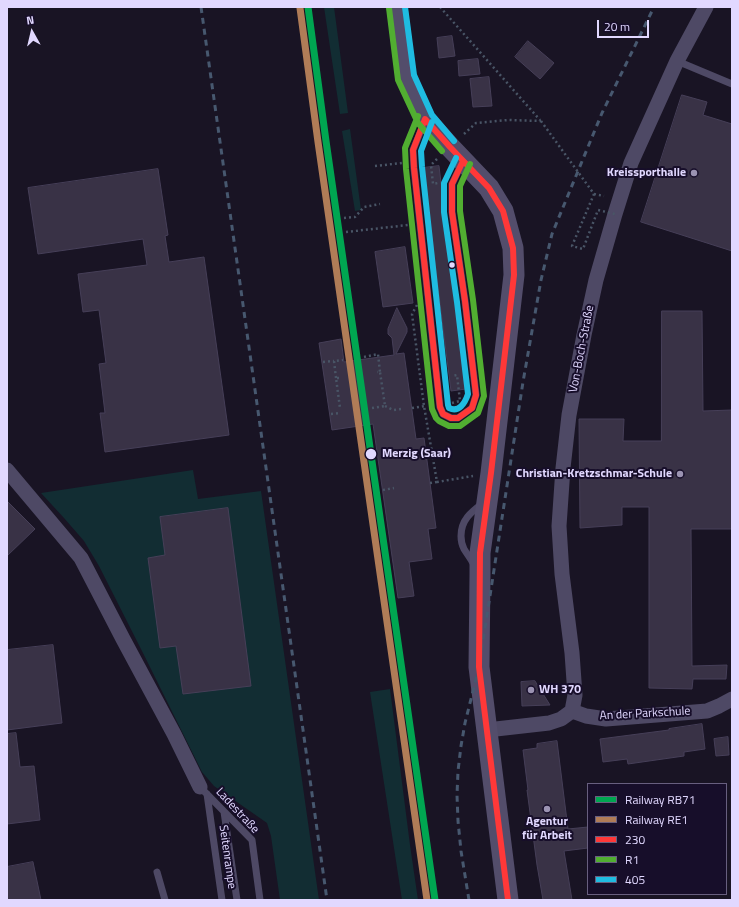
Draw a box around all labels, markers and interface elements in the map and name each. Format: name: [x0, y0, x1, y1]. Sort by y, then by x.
north arrow: [12, 12, 52, 52]
text: N: [25, 12, 35, 29]
scale bar: [599, 12, 651, 38]
text: 20 m: [604, 17, 630, 36]
place label: Kreissporthalle: [607, 166, 686, 180]
marker: Kreissporthalle: [689, 168, 699, 178]
unlabelled marker: [447, 260, 457, 270]
street label: Von-Boch-Straße: [566, 304, 598, 394]
marker: Merzig (Saar): [364, 447, 378, 461]
place label: Merzig (Saar): [382, 447, 451, 461]
place label: Christian-Kretzschmar-Schule: [516, 467, 672, 481]
marker: Christian-Kretzschmar-Schule: [675, 469, 685, 479]
place label: WH 370: [539, 683, 581, 697]
marker: WH 370: [526, 685, 536, 695]
street label: An der Parkschule: [599, 704, 691, 724]
legend: [587, 783, 727, 895]
street label: Ladestraße: [212, 785, 262, 837]
text: Railway RB71: [625, 790, 696, 809]
marker: Agentur für Arbeit: [542, 804, 552, 814]
text: Railway RE1: [625, 810, 688, 829]
place label: Agentur für Arbeit: [522, 815, 572, 843]
street label: Seitenrampe: [215, 824, 239, 890]
text: 230: [625, 830, 645, 849]
text: R1: [625, 850, 639, 869]
text: 405: [625, 870, 645, 889]

